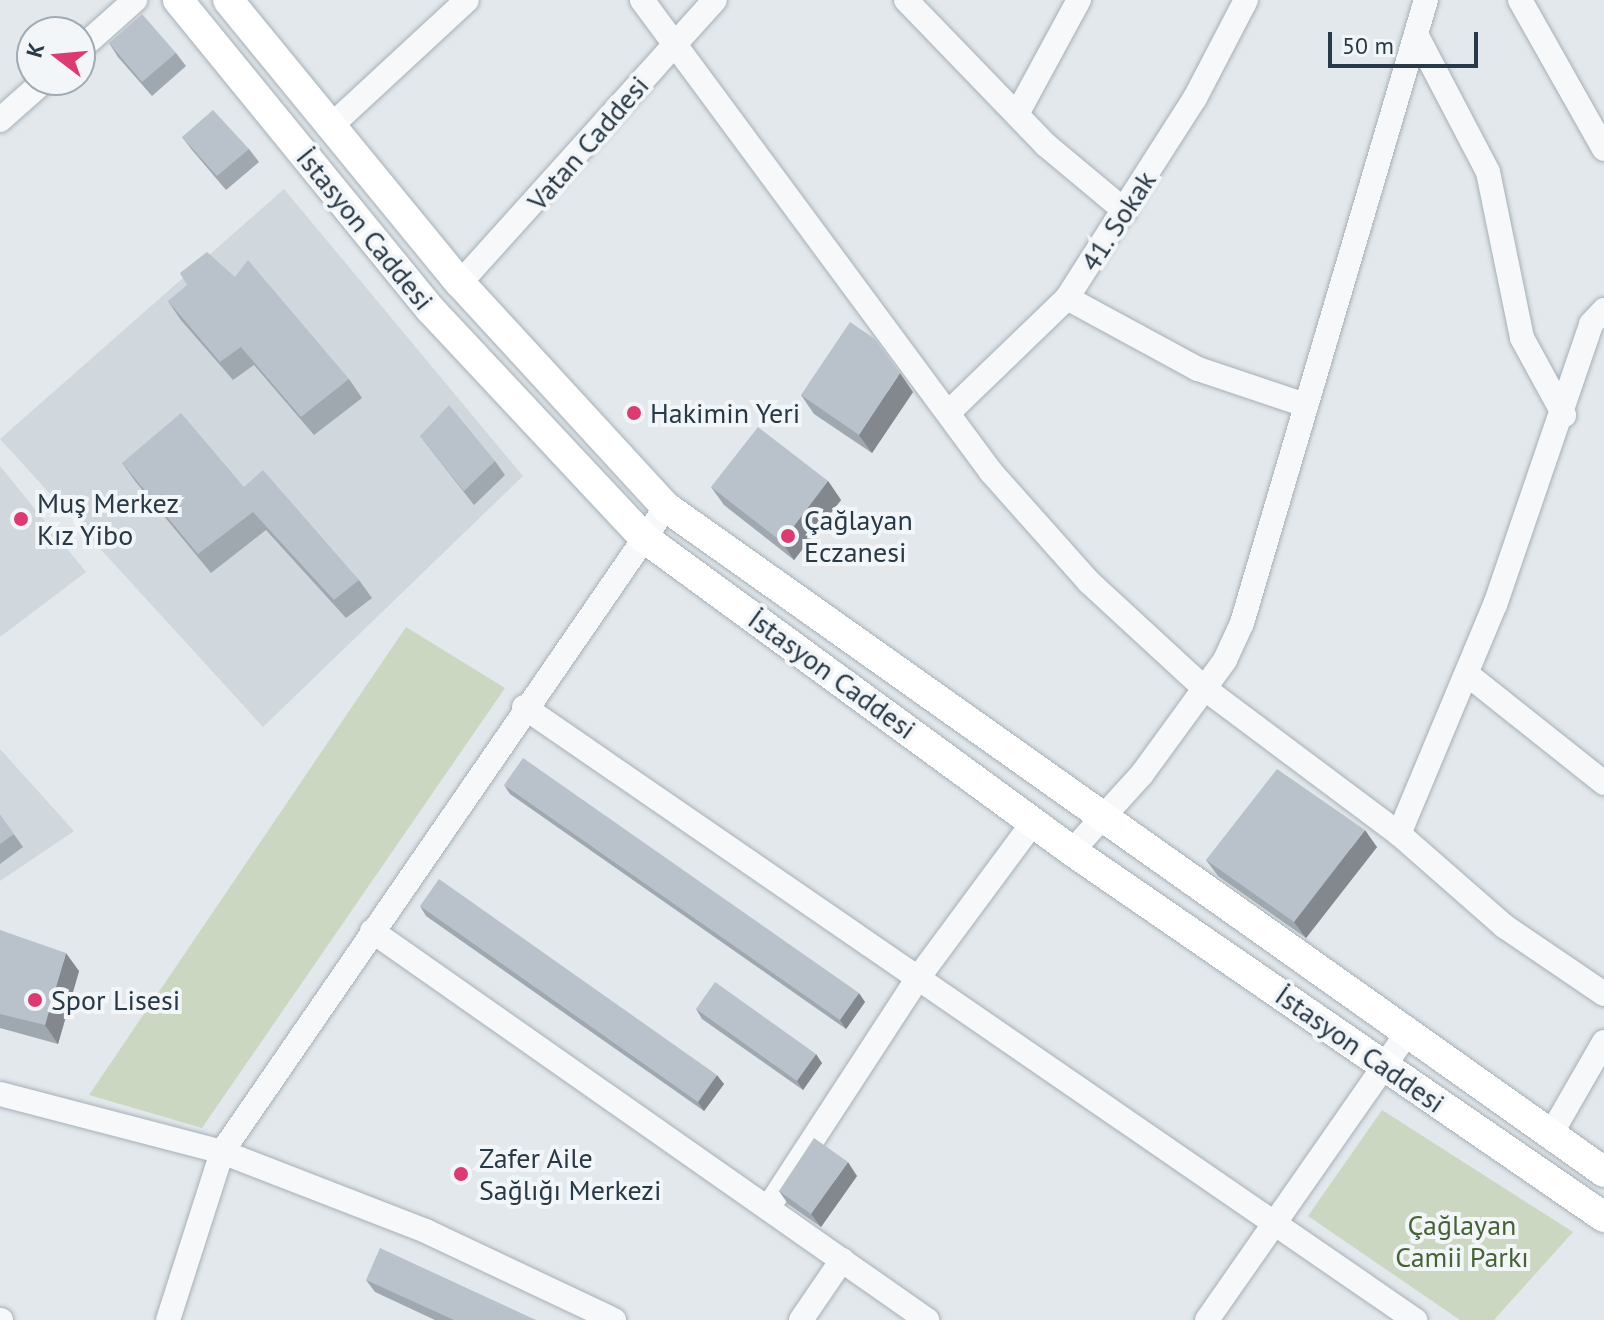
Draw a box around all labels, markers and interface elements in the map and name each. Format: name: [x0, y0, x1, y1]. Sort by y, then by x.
north arrow: [16, 16, 96, 96]
scale bar: [1332, 16, 1482, 66]
text: 50 m: [1342, 30, 1394, 61]
text: K: [20, 40, 50, 60]
street label: Vatan Caddesi: [520, 69, 656, 217]
street label: İstasyon Caddesi: [289, 141, 441, 317]
street label: 41. Sokak: [1073, 164, 1163, 278]
place label: Hakimin Yeri: [650, 396, 801, 430]
marker: Hakimin Yeri: [625, 404, 643, 422]
place label: Muş Merkez Kız Yibo: [37, 486, 179, 552]
place label: Çağlayan Eczanesi: [804, 503, 913, 569]
marker: Muş Merkez Kız Yibo: [12, 510, 30, 528]
marker: Çağlayan Eczanesi: [779, 527, 797, 545]
street label: İstasyon Caddesi: [742, 602, 922, 746]
street label: İstasyon Caddesi: [1269, 978, 1451, 1120]
place label: Spor Lisesi: [51, 983, 180, 1017]
marker: Spor Lisesi: [26, 991, 44, 1009]
place label: Zafer Aile Sağlığı Merkezi: [479, 1141, 661, 1207]
marker: Zafer Aile Sağlığı Merkezi: [450, 1163, 472, 1185]
park label: Çağlayan Camii Parkı: [1395, 1208, 1529, 1274]

